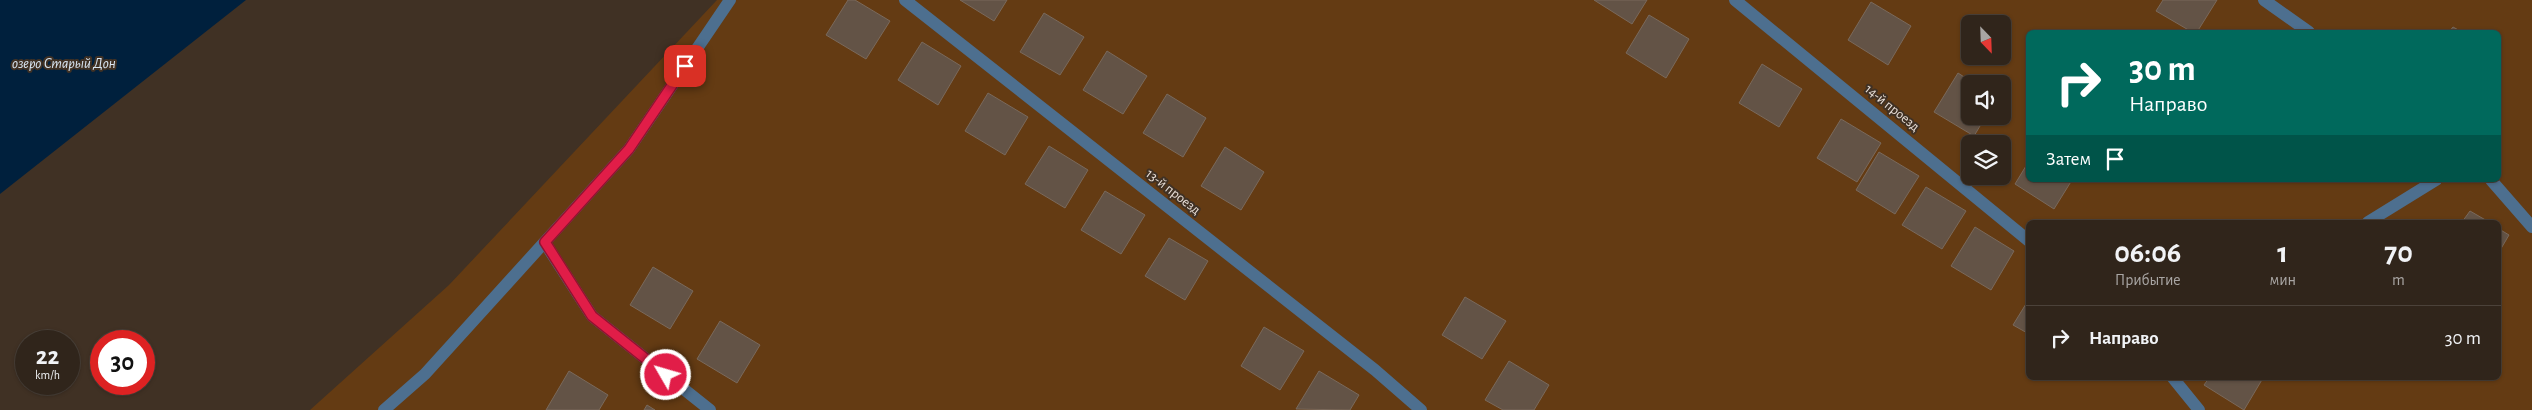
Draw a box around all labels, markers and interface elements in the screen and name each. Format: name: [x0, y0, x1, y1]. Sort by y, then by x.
north arrow: [1961, 15, 2011, 65]
map controls: [1961, 15, 2011, 185]
pin: [664, 45, 706, 87]
icon: right: [2046, 50, 2111, 115]
icon: arrive: [671, 52, 699, 80]
text: 30 m: [2129, 52, 2196, 87]
water label: озеро Старый Дон: [12, 56, 116, 71]
button: sound: [1961, 75, 2011, 125]
street label: 14-й проезд: [1862, 82, 1922, 134]
text: Направо: [2129, 93, 2207, 115]
button: layers: [1961, 135, 2011, 185]
icon: arrive: [2101, 145, 2129, 173]
text: Затем: [2046, 150, 2091, 169]
street label: 13-й проезд: [1143, 167, 1203, 217]
text: 06:06: [2114, 238, 2181, 268]
text: 1: [2277, 238, 2288, 268]
text: 70: [2384, 238, 2413, 268]
text: Прибытие: [2115, 272, 2181, 288]
text: мин: [2269, 272, 2296, 288]
text: m: [2392, 272, 2405, 288]
icon: right: [2046, 324, 2074, 352]
text: Направо: [2089, 329, 2159, 348]
text: 30 m: [2445, 329, 2481, 348]
speed limit sign: 30: [90, 330, 155, 395]
text: 22: [36, 344, 59, 369]
position arrow: [639, 348, 691, 400]
text: km/h: [35, 369, 60, 381]

